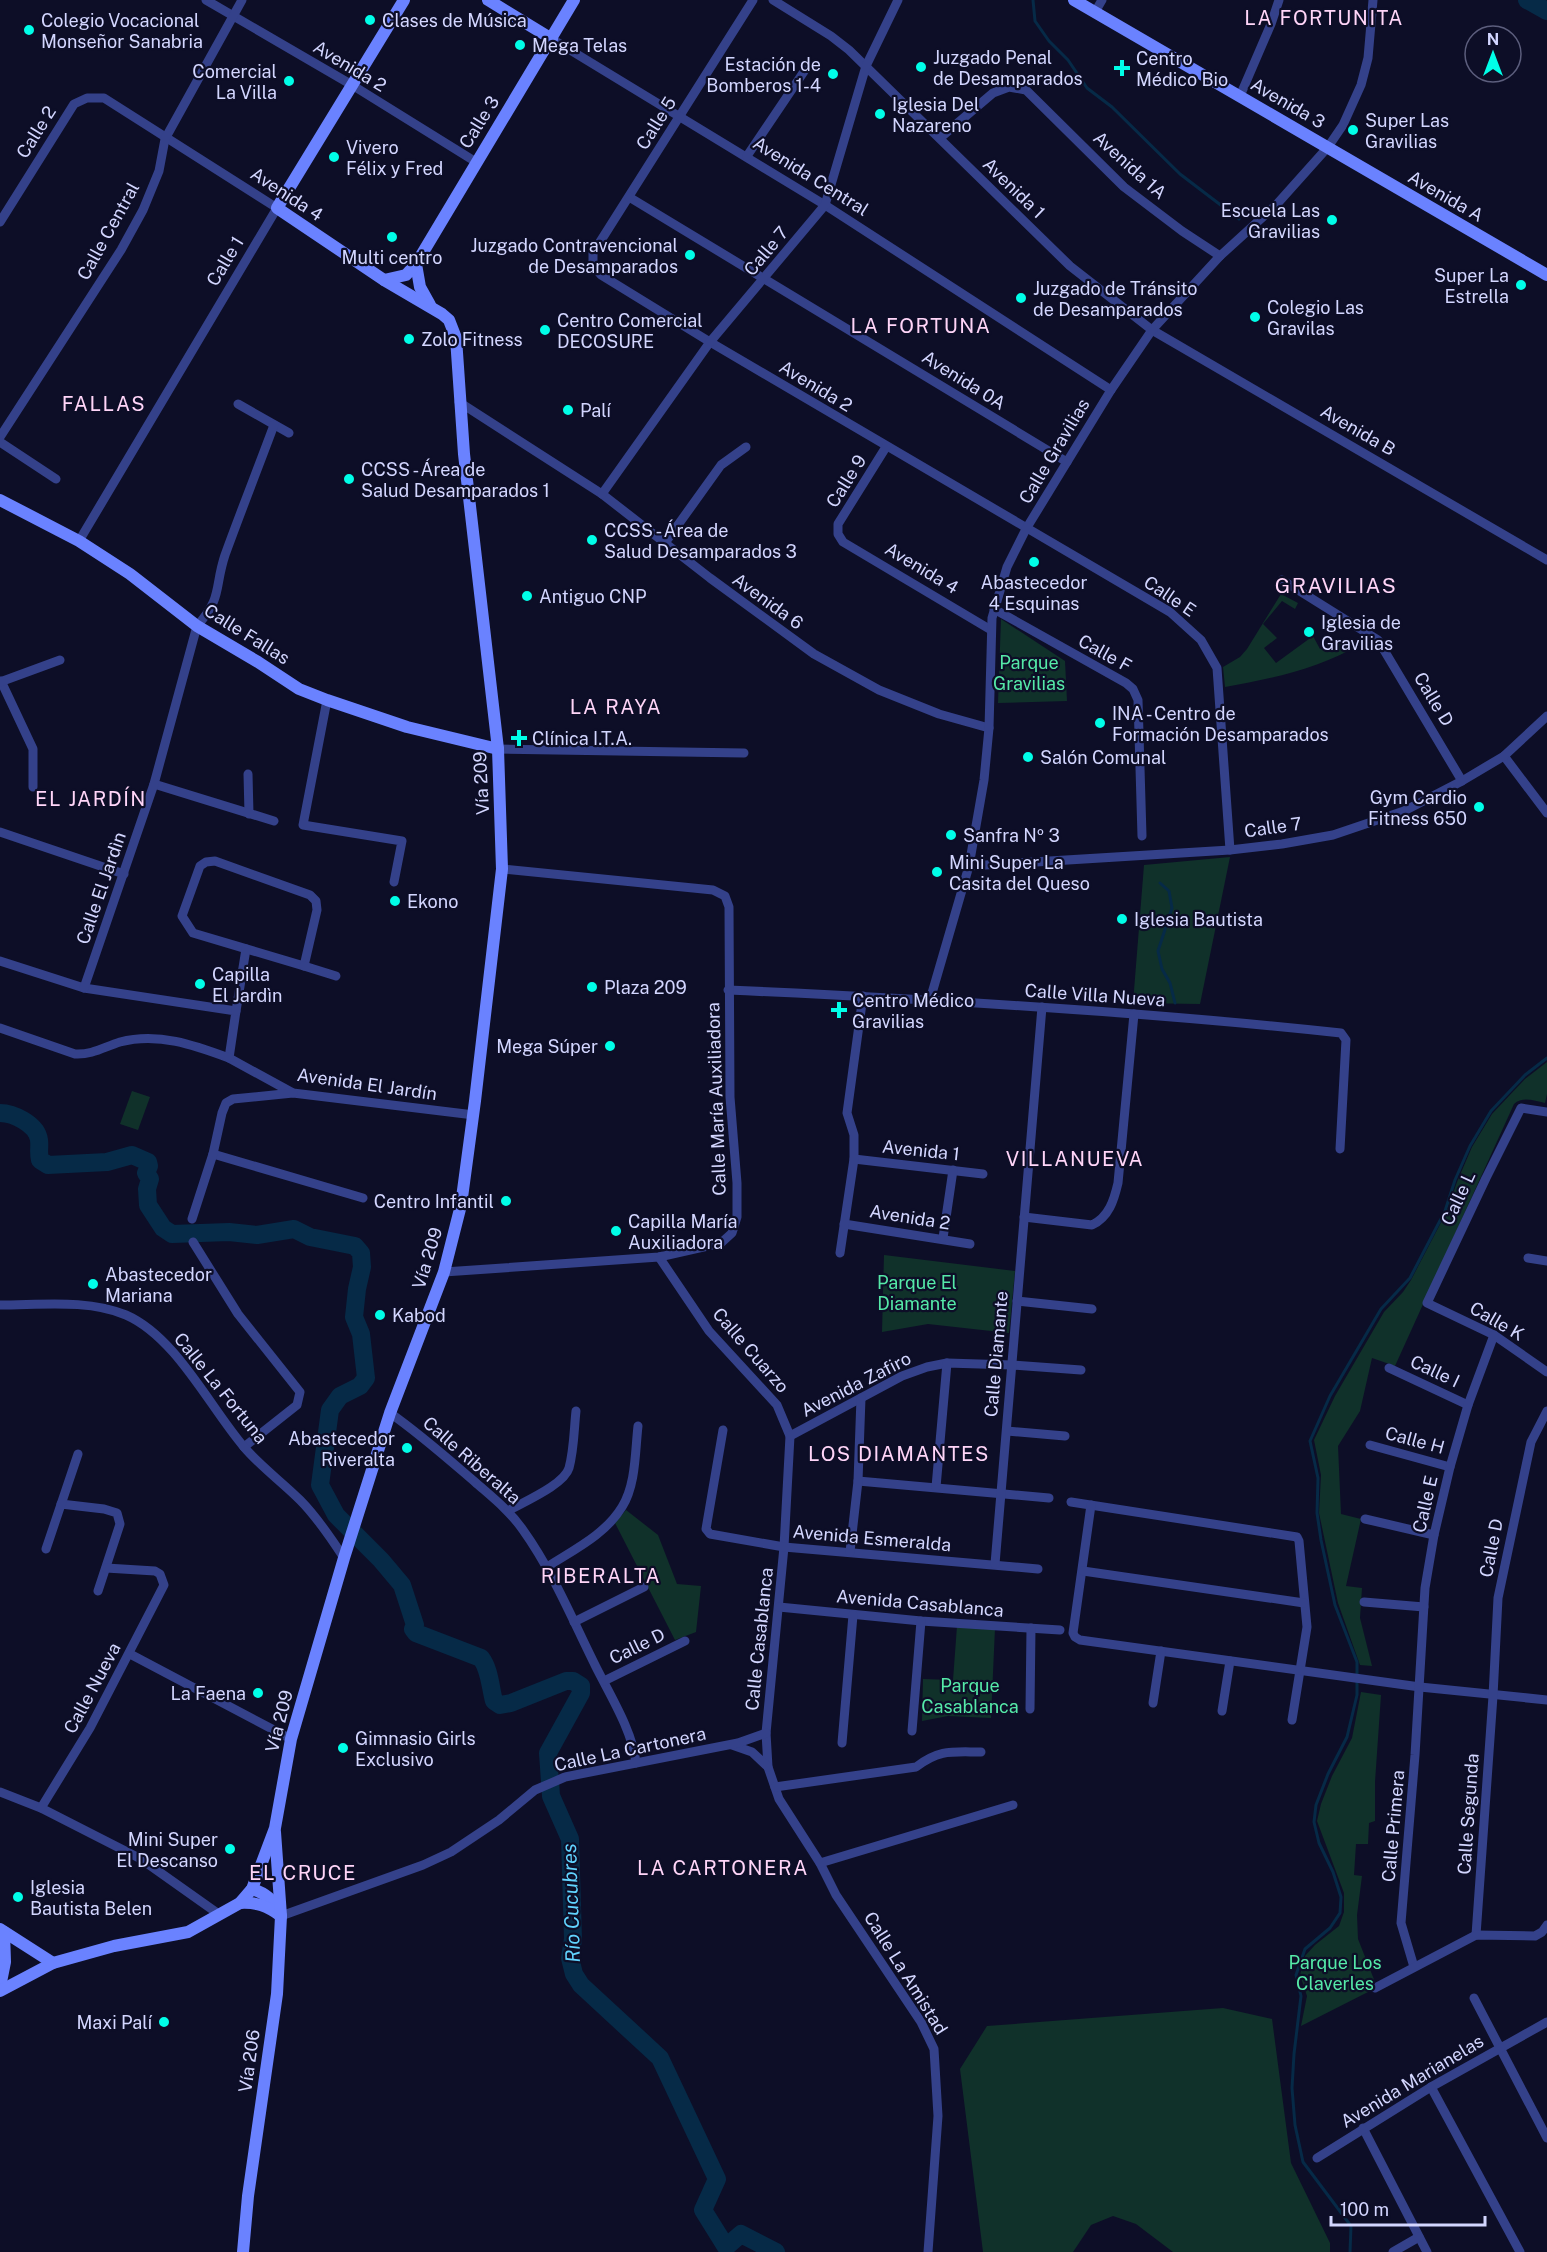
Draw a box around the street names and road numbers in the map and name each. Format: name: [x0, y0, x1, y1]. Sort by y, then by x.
street label: Avenida 2: [310, 36, 390, 96]
street label: Avenida 3: [1247, 73, 1329, 133]
street label: Calle 3: [455, 92, 503, 152]
street label: Calle 5: [632, 93, 680, 153]
street label: Calle 2: [12, 102, 60, 162]
street label: Avenida 1A: [1089, 127, 1171, 203]
street label: Avenida Central: [749, 132, 873, 220]
street label: Avenida 1: [979, 153, 1049, 223]
street label: Avenida 4: [247, 163, 327, 225]
street label: Avenida A: [1405, 166, 1488, 226]
street label: Calle Central: [73, 178, 143, 284]
street label: Calle 7: [739, 222, 793, 280]
street label: Calle 1: [202, 232, 248, 290]
street label: Avenida 0A: [918, 346, 1010, 414]
street label: Avenida 2: [776, 356, 856, 416]
street label: Calle Gravilias: [1014, 395, 1094, 507]
street label: Avenida B: [1317, 400, 1399, 460]
street label: Calle 9: [822, 451, 870, 511]
street label: Avenida 4: [881, 538, 963, 598]
street label: Avenida 6: [729, 568, 807, 634]
street label: Calle E: [1140, 571, 1200, 621]
street label: Calle Fallas: [200, 599, 294, 669]
street label: Calle F: [1075, 630, 1135, 676]
street label: Calle D: [1410, 668, 1458, 730]
street label: Vía 209: [469, 751, 493, 815]
street label: Calle 7: [1243, 813, 1303, 841]
street label: Calle El Jardìn: [72, 829, 130, 947]
street label: Calle Villa Nueva: [1024, 980, 1166, 1010]
street label: Calle María Auxiliadora: [702, 1002, 730, 1196]
street label: Avenida El Jardín: [296, 1064, 438, 1104]
street label: Avenida 1: [881, 1135, 961, 1165]
street label: Calle L: [1436, 1168, 1480, 1228]
street label: Avenida 2: [868, 1200, 952, 1234]
street label: Vía 209: [408, 1225, 446, 1291]
street label: Calle Diamante: [980, 1290, 1012, 1418]
street label: Calle K: [1466, 1297, 1528, 1345]
street label: Calle Cuarzo: [708, 1303, 794, 1397]
street label: Calle La Fortuna: [170, 1328, 272, 1448]
street label: Avenida Zafiro: [798, 1347, 914, 1421]
street label: Calle I: [1407, 1351, 1463, 1391]
street label: Calle Riberalta: [419, 1412, 525, 1508]
street label: Calle H: [1383, 1422, 1447, 1458]
street label: Calle E: [1408, 1473, 1442, 1535]
street label: Calle D: [1475, 1517, 1507, 1579]
street label: Avenida Esmeralda: [792, 1521, 952, 1555]
street label: Calle Casablanca: [741, 1566, 777, 1712]
street label: Avenida Casablanca: [835, 1585, 1005, 1621]
street label: Calle D: [606, 1624, 668, 1668]
street label: Calle Nueva: [59, 1639, 125, 1737]
street label: Vía 209: [261, 1688, 297, 1754]
street label: Calle La Cartonera: [552, 1723, 708, 1775]
street label: Calle Segunda: [1453, 1753, 1483, 1875]
street label: Calle Primera: [1378, 1769, 1408, 1883]
street label: Calle La Amistad: [860, 1908, 952, 2038]
street label: Vía 206: [234, 2028, 264, 2094]
street label: Avenida Marianelas: [1337, 2030, 1487, 2132]

